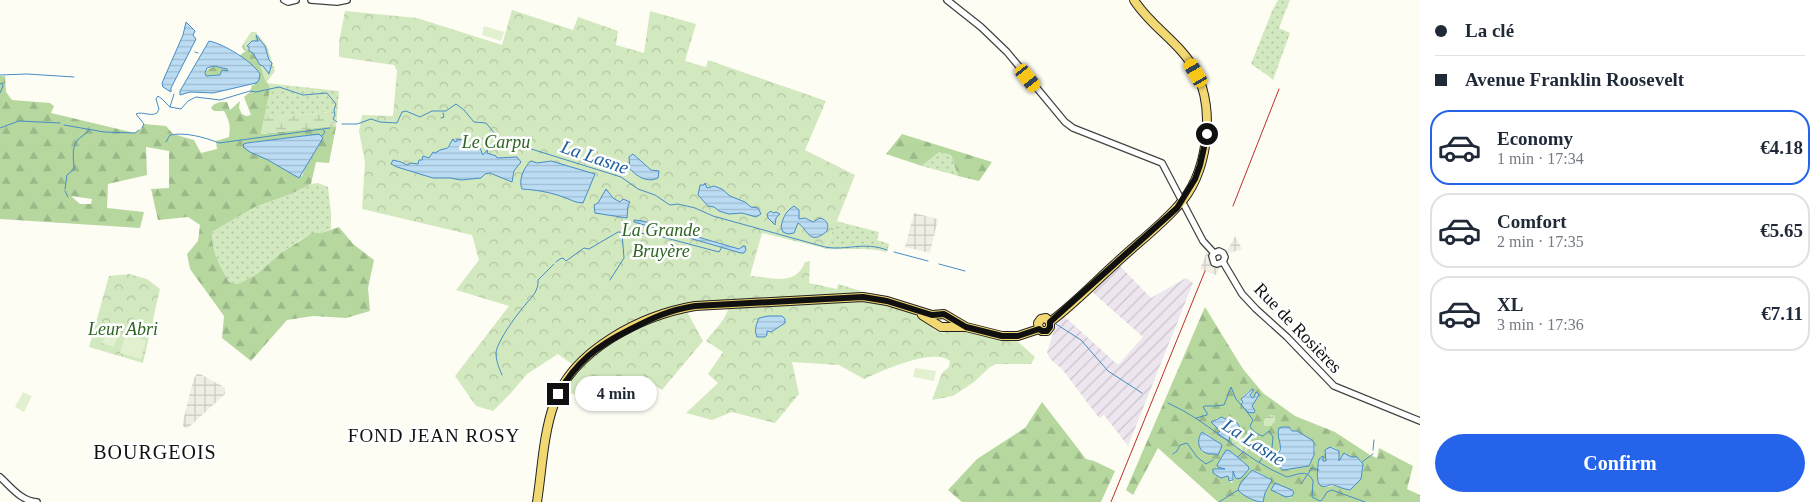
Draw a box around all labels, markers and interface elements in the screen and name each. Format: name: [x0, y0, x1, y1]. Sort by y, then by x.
text: La clé: [1465, 20, 1514, 41]
car: [1182, 56, 1209, 90]
car: [1012, 62, 1043, 94]
text: Avenue Franklin Roosevelt: [1465, 69, 1684, 90]
route start: [1196, 123, 1218, 145]
icon: car: [1437, 125, 1482, 170]
text: Economy: [1497, 128, 1573, 149]
park label: Le Carpu: [461, 132, 530, 152]
water label: La Lasne: [557, 135, 632, 178]
text: €4.18: [1760, 137, 1803, 158]
text: 1 min · 17:34: [1497, 150, 1584, 167]
icon: car: [1437, 208, 1482, 253]
text: Comfort: [1497, 211, 1567, 232]
park label: La Grande Bruyère: [621, 220, 700, 261]
text: €5.65: [1760, 220, 1803, 241]
text: 2 min · 17:35: [1497, 233, 1584, 250]
street label: Rue de Rosières: [1250, 279, 1346, 377]
icon: car: [1437, 291, 1482, 336]
text: XL: [1497, 294, 1523, 315]
text: €7.11: [1761, 303, 1803, 324]
text: 3 min · 17:36: [1497, 316, 1584, 333]
park label: Leur Abri: [87, 319, 158, 339]
callout: 4 min: [576, 376, 658, 412]
route end: [547, 383, 569, 405]
text: 4 min: [597, 385, 635, 402]
water label: La Lasne: [1218, 414, 1289, 470]
district label: FOND JEAN ROSY: [348, 425, 520, 446]
button: Confirm: [1435, 434, 1805, 492]
district label: BOURGEOIS: [93, 441, 217, 463]

